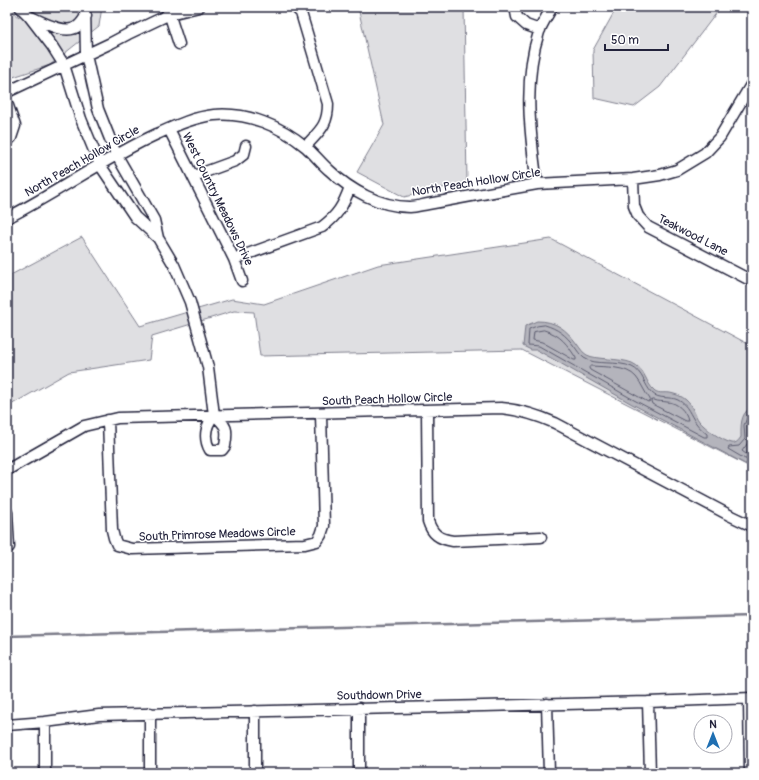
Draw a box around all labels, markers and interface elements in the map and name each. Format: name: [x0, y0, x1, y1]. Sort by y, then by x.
scale bar: [605, 26, 668, 52]
text: 50 m: [611, 33, 639, 48]
street label: North Peach Hollow Circle: [22, 122, 142, 200]
street label: West Country Meadows Drive: [179, 130, 256, 268]
street label: North Peach Hollow Circle: [411, 165, 541, 200]
street label: Teakwood Lane: [655, 211, 730, 260]
street label: South Peach Hollow Circle: [322, 390, 453, 409]
street label: South Primrose Meadows Circle: [138, 524, 296, 545]
street label: Southdown Drive: [336, 687, 422, 704]
north arrow: [693, 714, 733, 754]
text: N: [709, 718, 717, 731]

